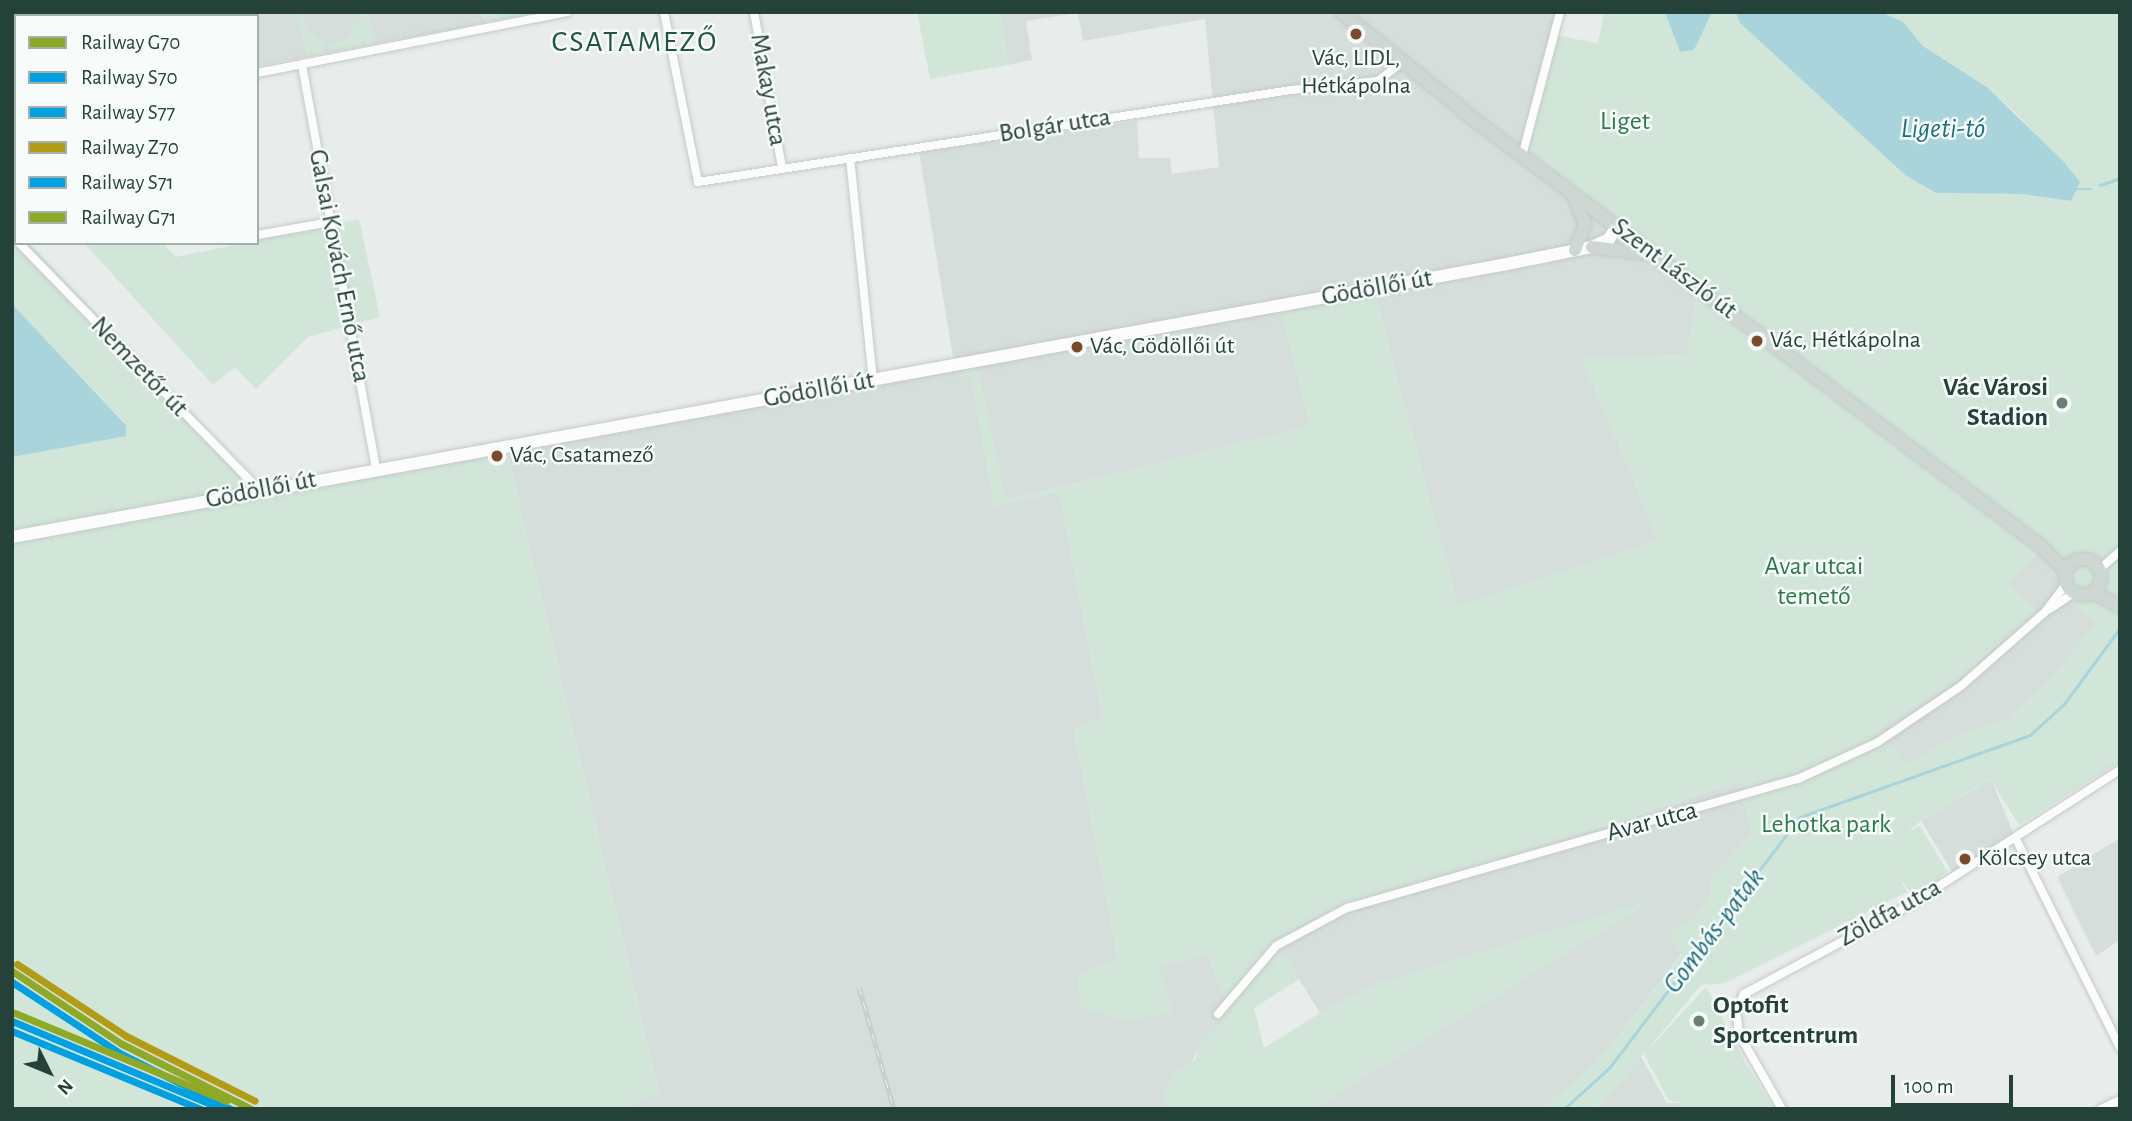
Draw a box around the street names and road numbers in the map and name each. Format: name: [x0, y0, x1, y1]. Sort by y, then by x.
street label: Makay utca: [743, 31, 793, 149]
street label: Bolgár utca: [997, 102, 1113, 150]
street label: Galsai Kovách Ernő utca: [301, 147, 377, 385]
street label: Szent László út: [1605, 212, 1743, 326]
street label: Gödöllői út: [1319, 263, 1435, 313]
street label: Nemzetőr út: [84, 310, 194, 424]
street label: Gödöllői út: [761, 365, 877, 415]
street label: Gödöllői út: [203, 464, 319, 516]
street label: Avar utca: [1603, 795, 1701, 849]
street label: Zöldfa utca: [1833, 872, 1947, 954]

